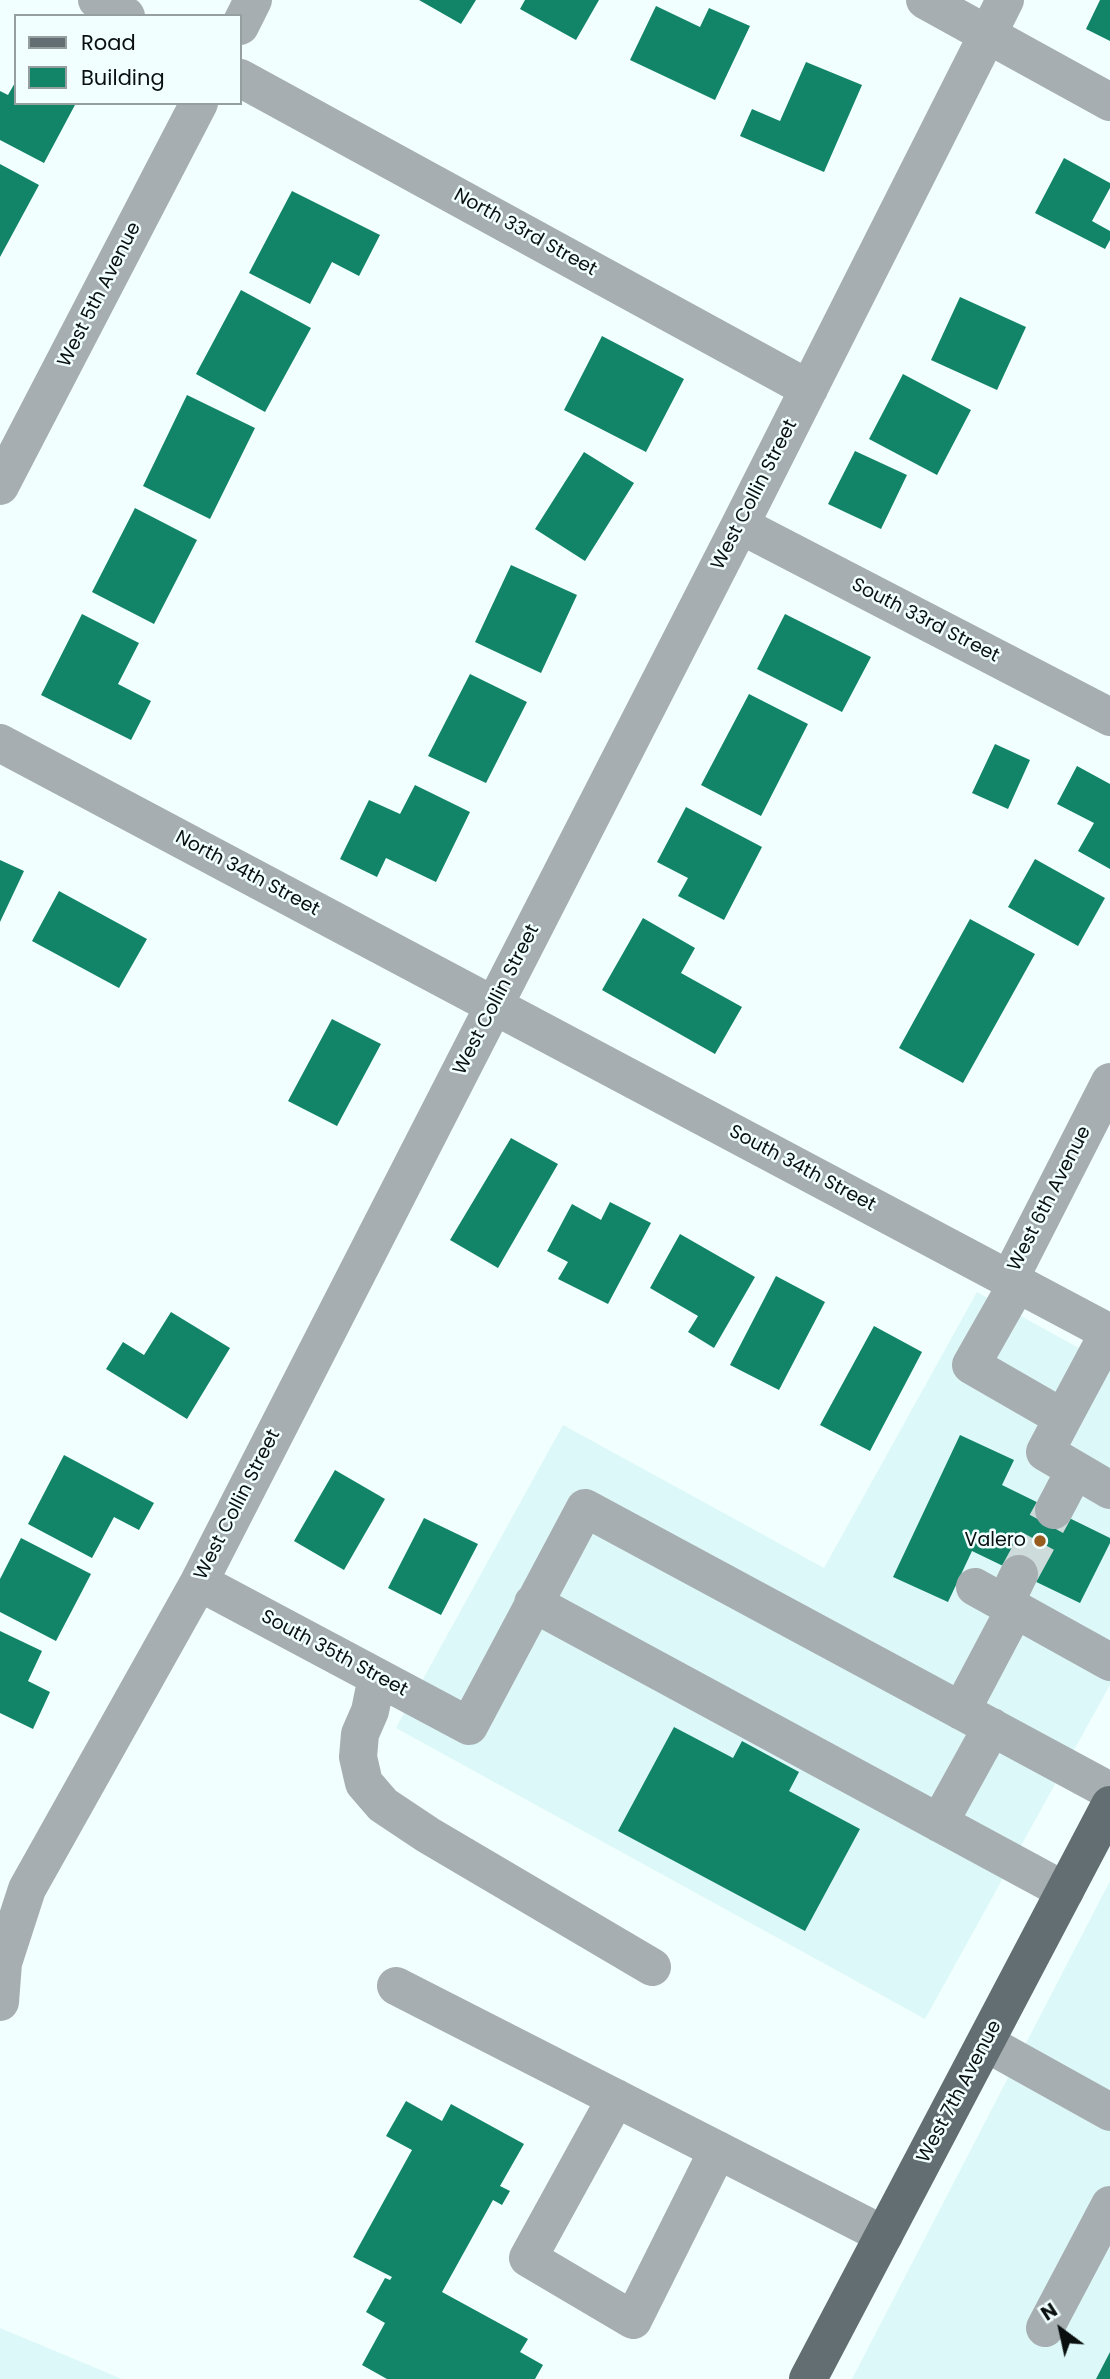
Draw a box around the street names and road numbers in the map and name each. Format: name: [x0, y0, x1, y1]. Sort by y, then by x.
street label: North 33rd Street: [450, 184, 600, 282]
street label: West 5th Avenue: [54, 219, 146, 371]
street label: West Collin Street: [707, 416, 803, 574]
street label: South 33rd Street: [847, 574, 1003, 668]
street label: North 34th Street: [171, 826, 323, 922]
street label: West Collin Street: [449, 921, 545, 1079]
street label: South 34th Street: [725, 1121, 879, 1217]
street label: West 6th Avenue: [1004, 1123, 1096, 1275]
street label: West Collin Street: [190, 1426, 286, 1584]
street label: South 35th Street: [257, 1606, 411, 1702]
street label: West 7th Avenue: [913, 2017, 1007, 2167]

